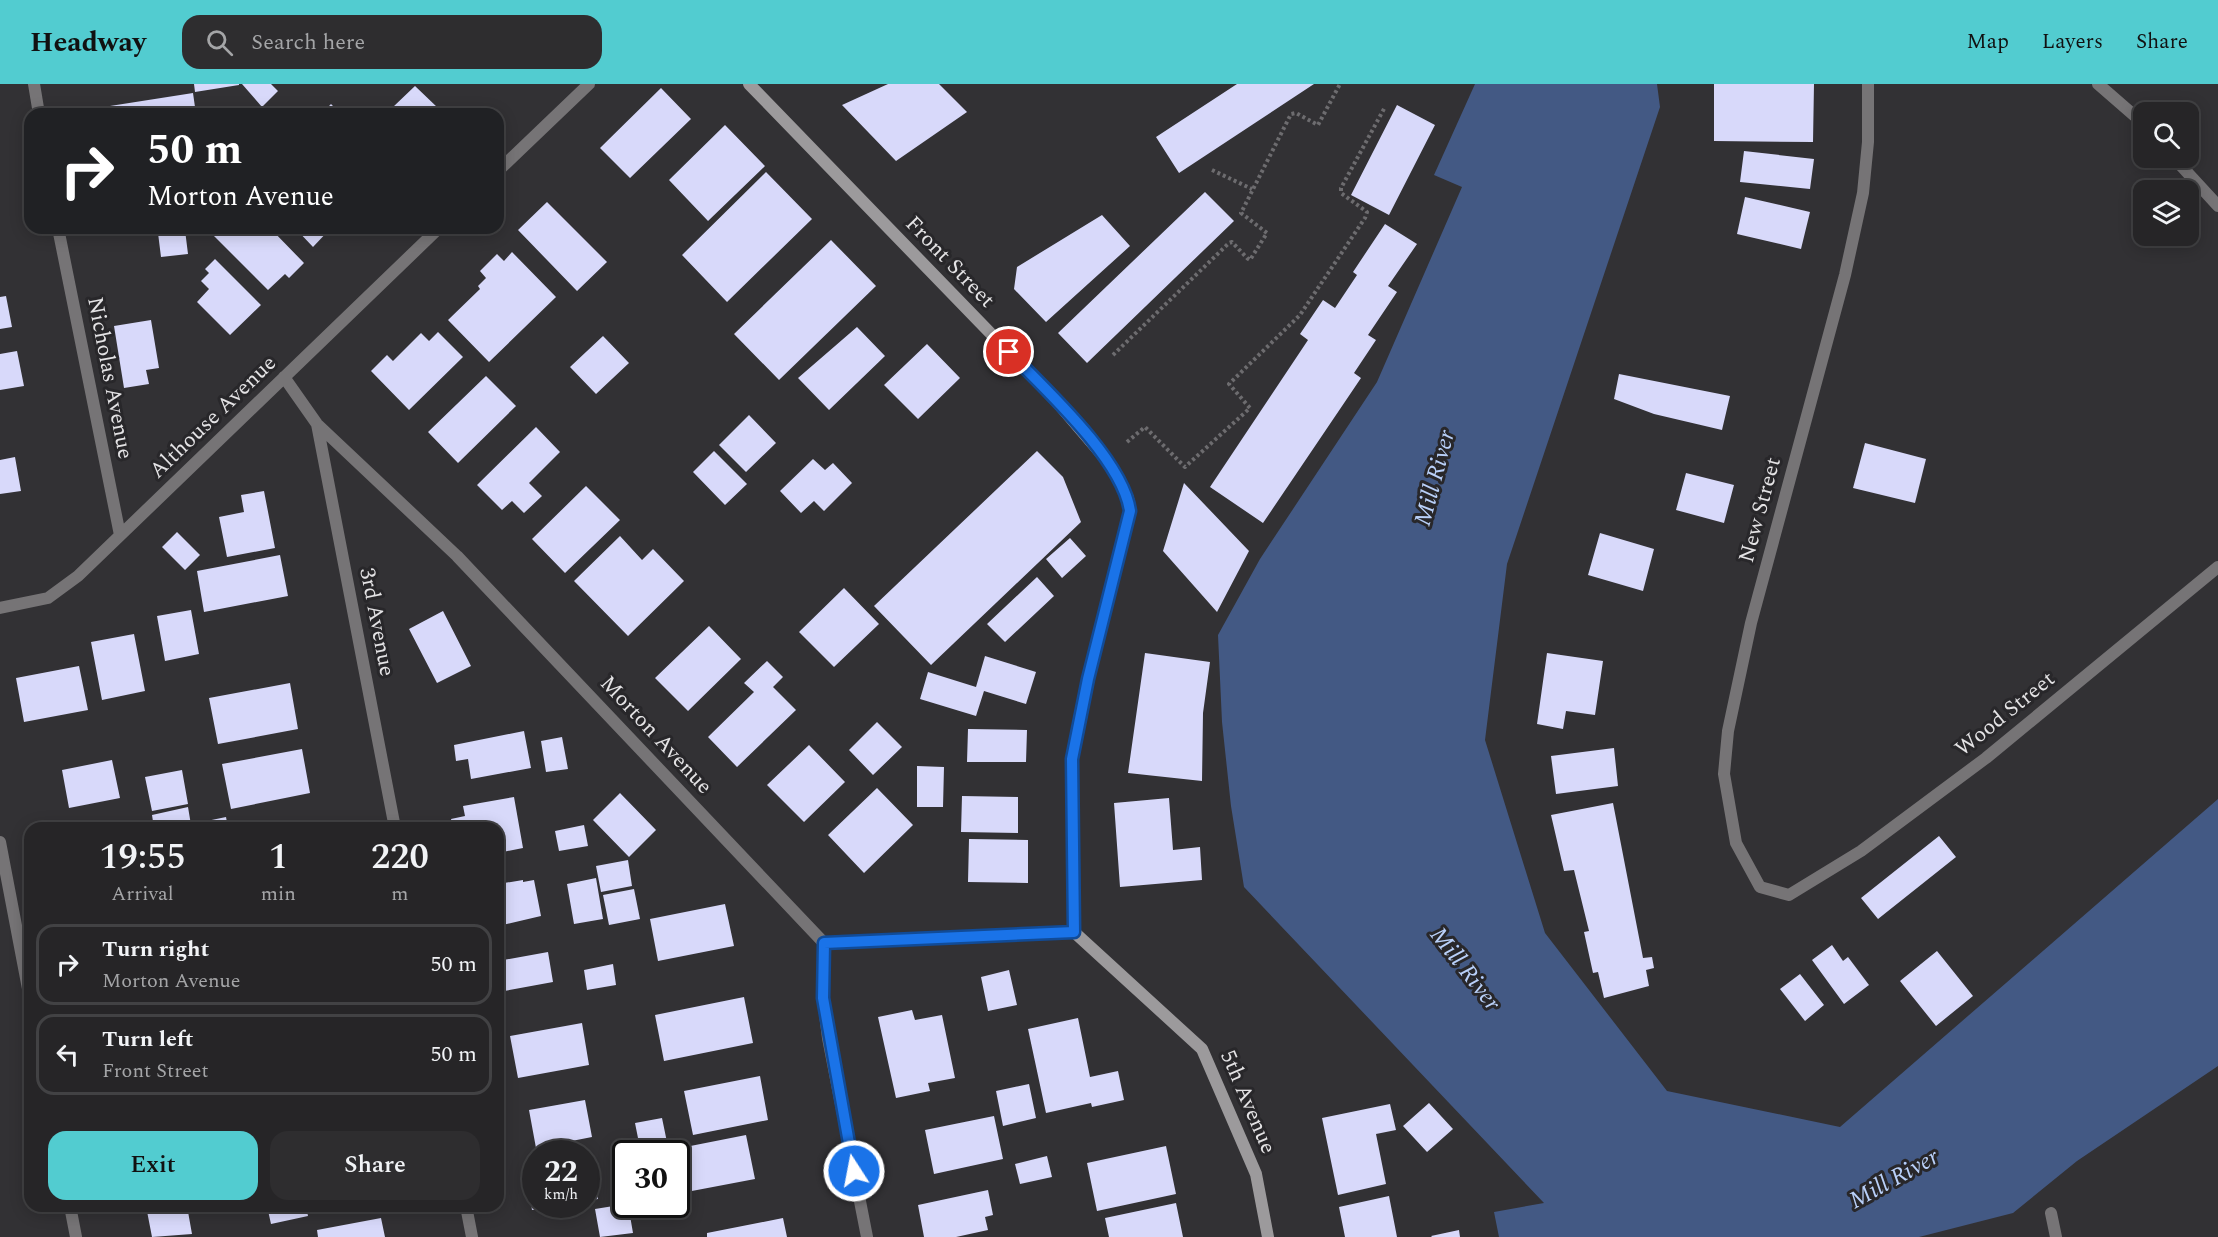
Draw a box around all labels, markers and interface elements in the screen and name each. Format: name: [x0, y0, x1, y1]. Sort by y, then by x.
search box: [182, 15, 602, 69]
text: Headway: [30, 21, 146, 64]
icon: search: [203, 26, 236, 59]
text: Search here: [251, 26, 365, 59]
text: Map: [1967, 26, 2009, 58]
text: Layers: [2042, 26, 2103, 58]
text: Share: [2136, 26, 2188, 58]
map controls: [2133, 102, 2199, 246]
button: search: [2133, 102, 2199, 168]
text: 50 m: [147, 119, 242, 182]
icon: right: [48, 132, 126, 210]
text: Morton Avenue: [147, 176, 334, 218]
button: layers: [2133, 180, 2199, 246]
street label: Front Street: [897, 208, 1003, 316]
street label: Nicholas Avenue: [78, 294, 142, 462]
pin: [983, 326, 1034, 377]
icon: arrive: [992, 335, 1025, 368]
street label: Althouse Avenue: [142, 348, 284, 486]
water label: Mill River: [1405, 425, 1465, 530]
street label: New Street: [1730, 453, 1790, 566]
street label: 3rd Avenue: [350, 565, 404, 679]
street label: Wood Street: [1948, 663, 2062, 765]
street label: Morton Avenue: [592, 668, 720, 802]
text: 19:55: [99, 830, 186, 885]
text: 1: [269, 830, 288, 885]
text: 220: [371, 830, 429, 885]
text: Arrival: [111, 879, 174, 909]
text: min: [261, 879, 296, 909]
text: m: [391, 879, 409, 909]
water label: Mill River: [1421, 919, 1510, 1019]
text: Turn right: [102, 933, 209, 966]
icon: right: [51, 948, 84, 981]
text: 50 m: [431, 948, 477, 981]
text: Morton Avenue: [102, 966, 240, 996]
text: Turn left: [102, 1023, 194, 1056]
icon: left: [51, 1038, 84, 1071]
text: 50 m: [431, 1038, 477, 1071]
street label: 5th Avenue: [1211, 1045, 1285, 1159]
text: Front Street: [102, 1056, 209, 1086]
button: Exit: [48, 1131, 258, 1200]
button: Share: [270, 1131, 480, 1200]
position arrow: [822, 1139, 886, 1203]
water label: Mill River: [1842, 1139, 1946, 1219]
speed limit sign: 30: [612, 1140, 690, 1218]
text: 22: [544, 1149, 578, 1195]
text: km/h: [544, 1183, 578, 1206]

